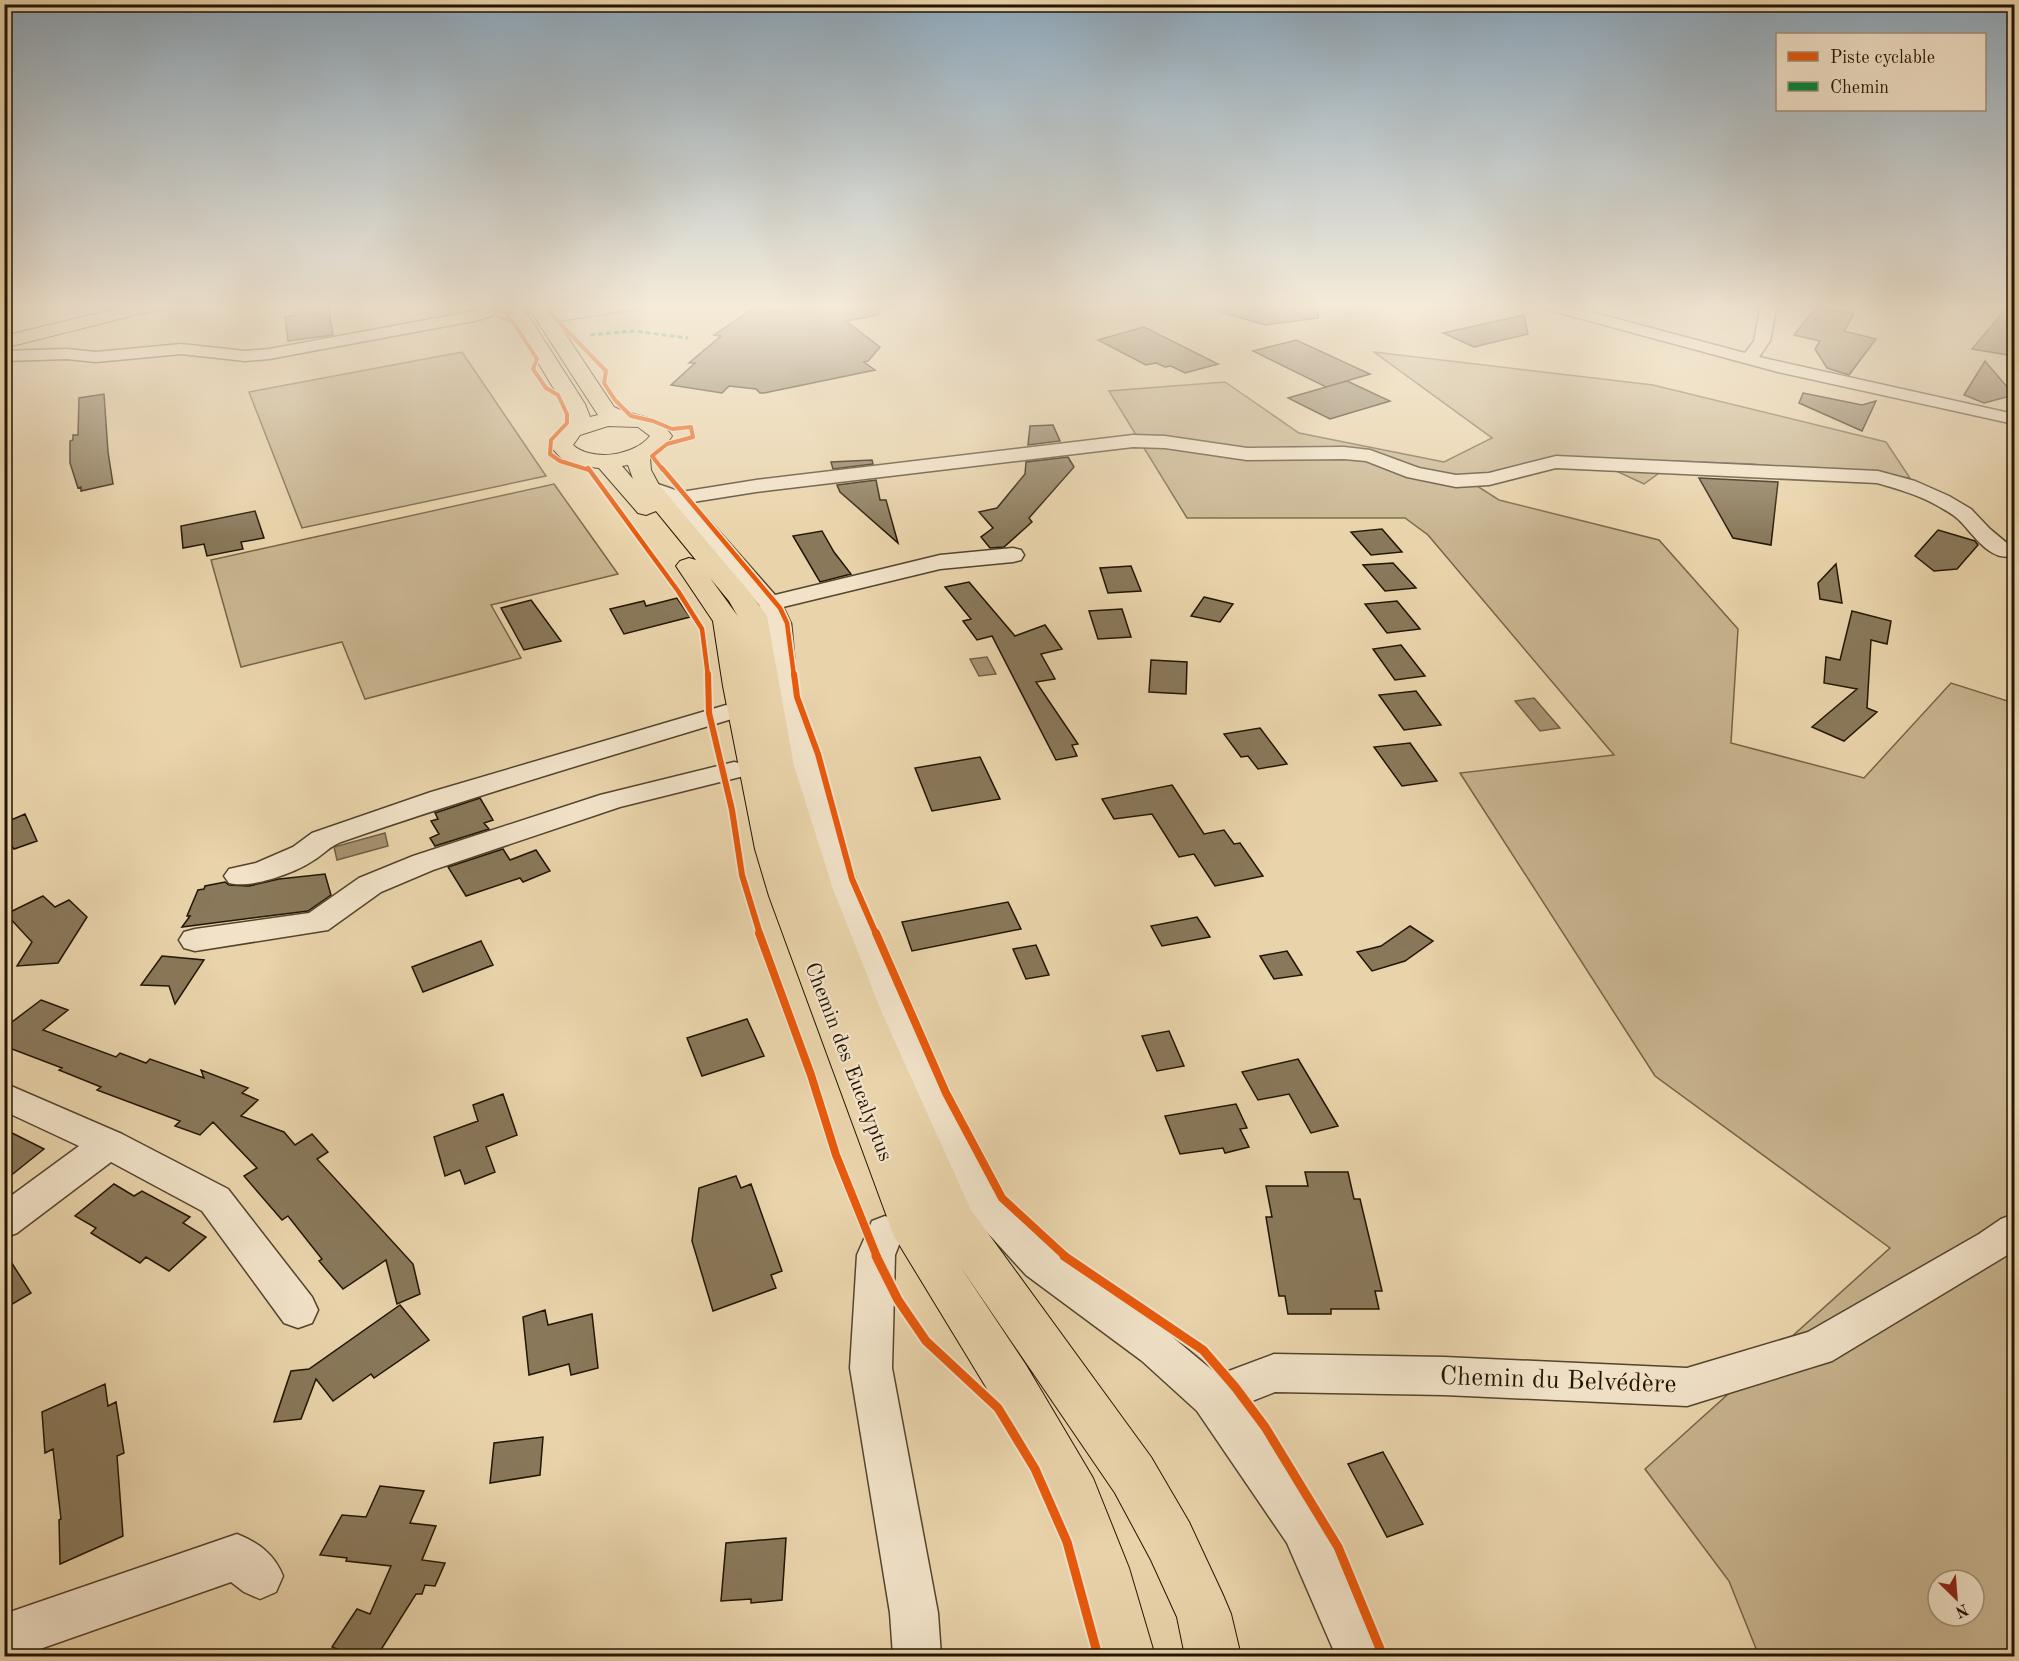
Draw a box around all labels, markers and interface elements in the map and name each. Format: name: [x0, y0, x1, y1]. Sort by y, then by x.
legend: [1776, 33, 1986, 111]
text: Piste cyclable: [1830, 49, 1935, 67]
text: Chemin: [1830, 79, 1889, 97]
street label: Chemin des Eucalyptus: [800, 960, 896, 1164]
street label: Chemin du Belvédère: [1439, 1364, 1677, 1398]
north arrow: [1926, 1568, 1986, 1628]
text: N: [1952, 1600, 1970, 1620]

